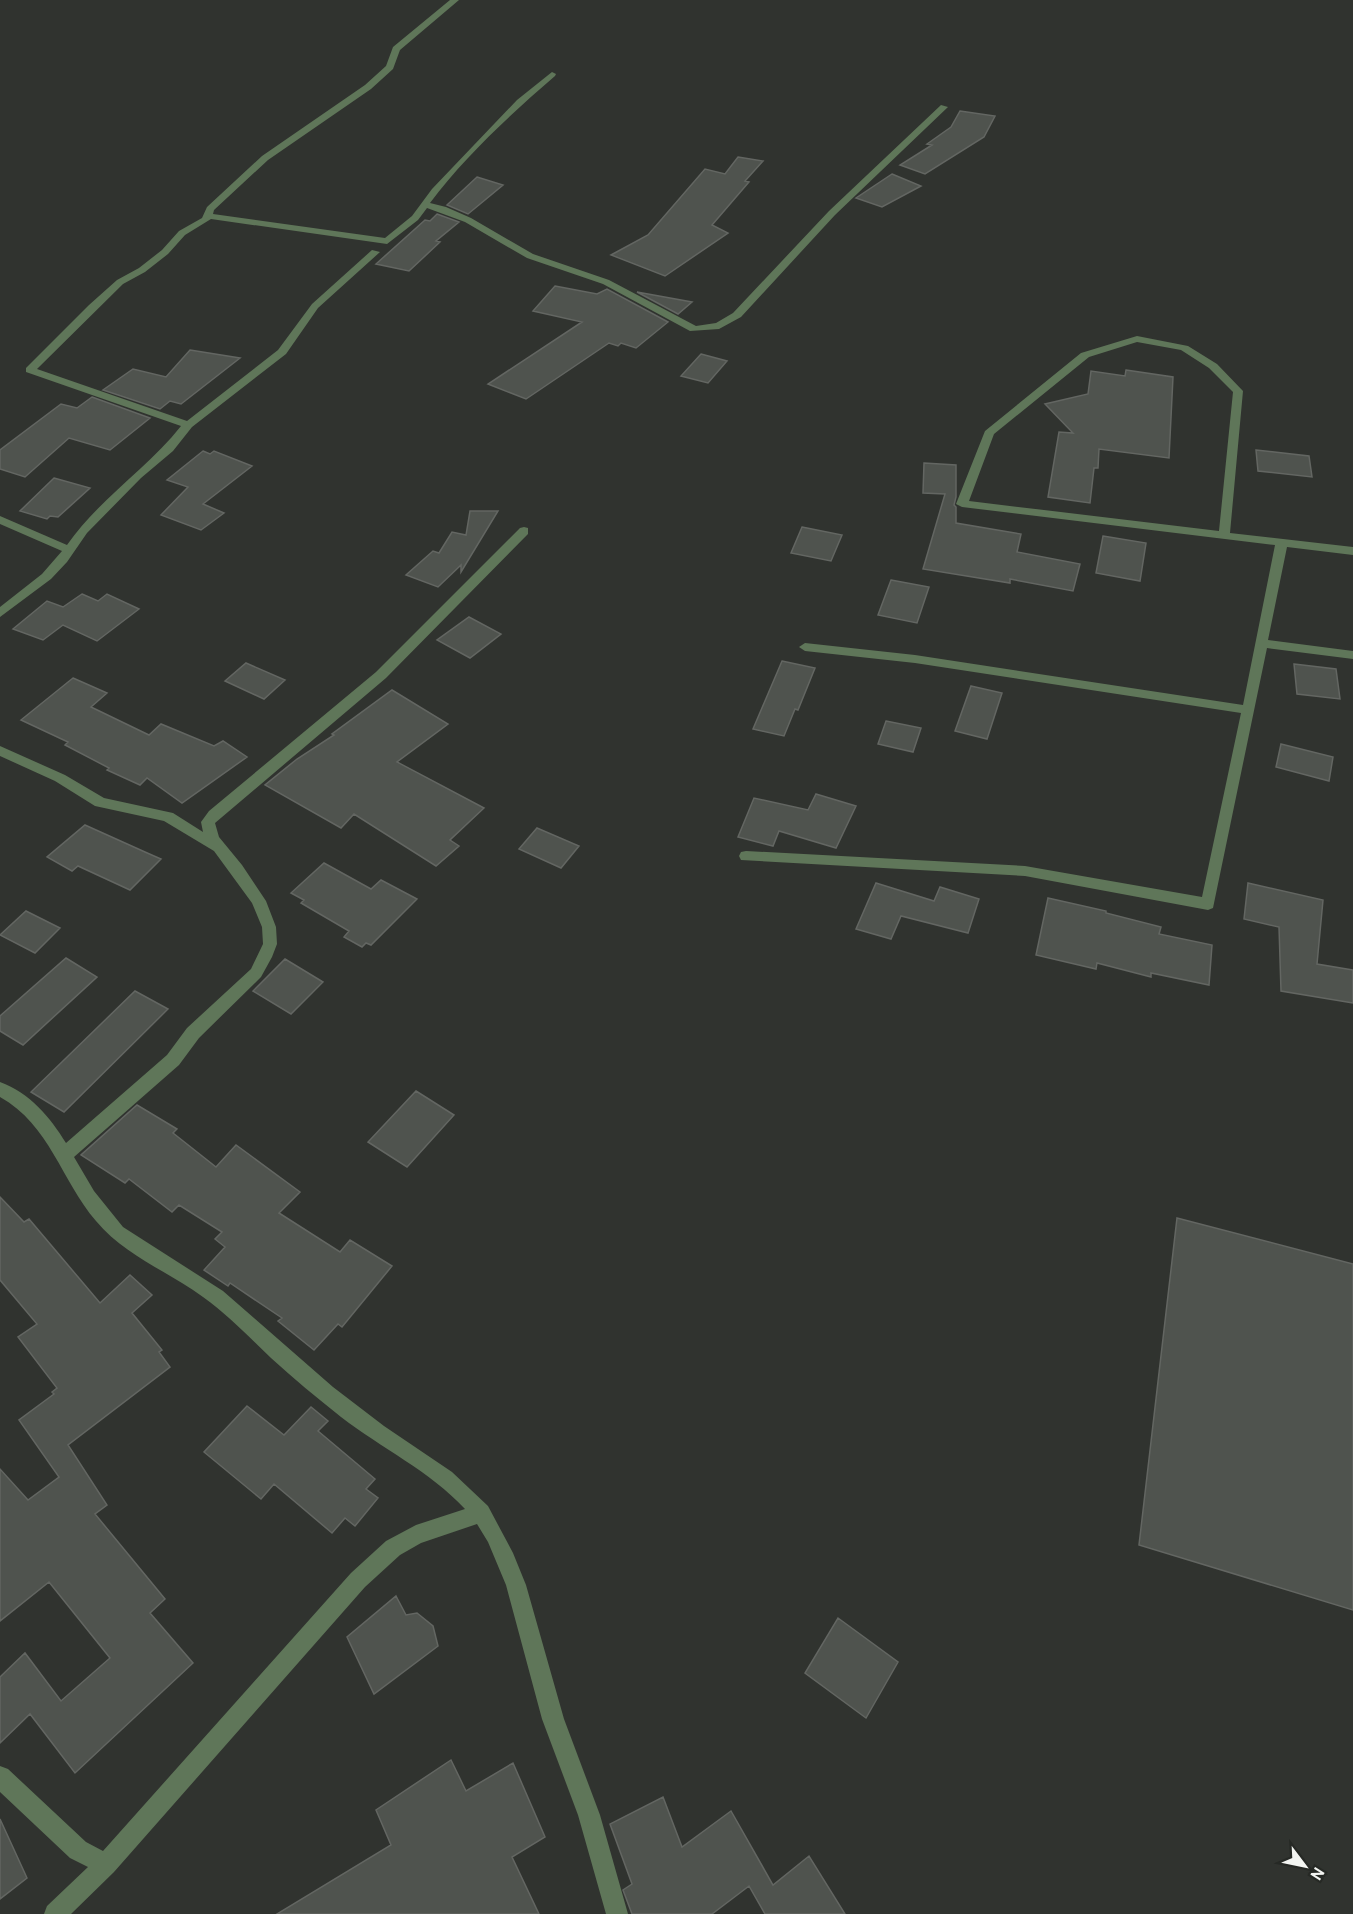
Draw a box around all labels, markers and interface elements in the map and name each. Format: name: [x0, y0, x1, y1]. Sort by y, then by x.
north arrow: [1275, 1836, 1335, 1896]
text: N: [1306, 1864, 1328, 1884]

